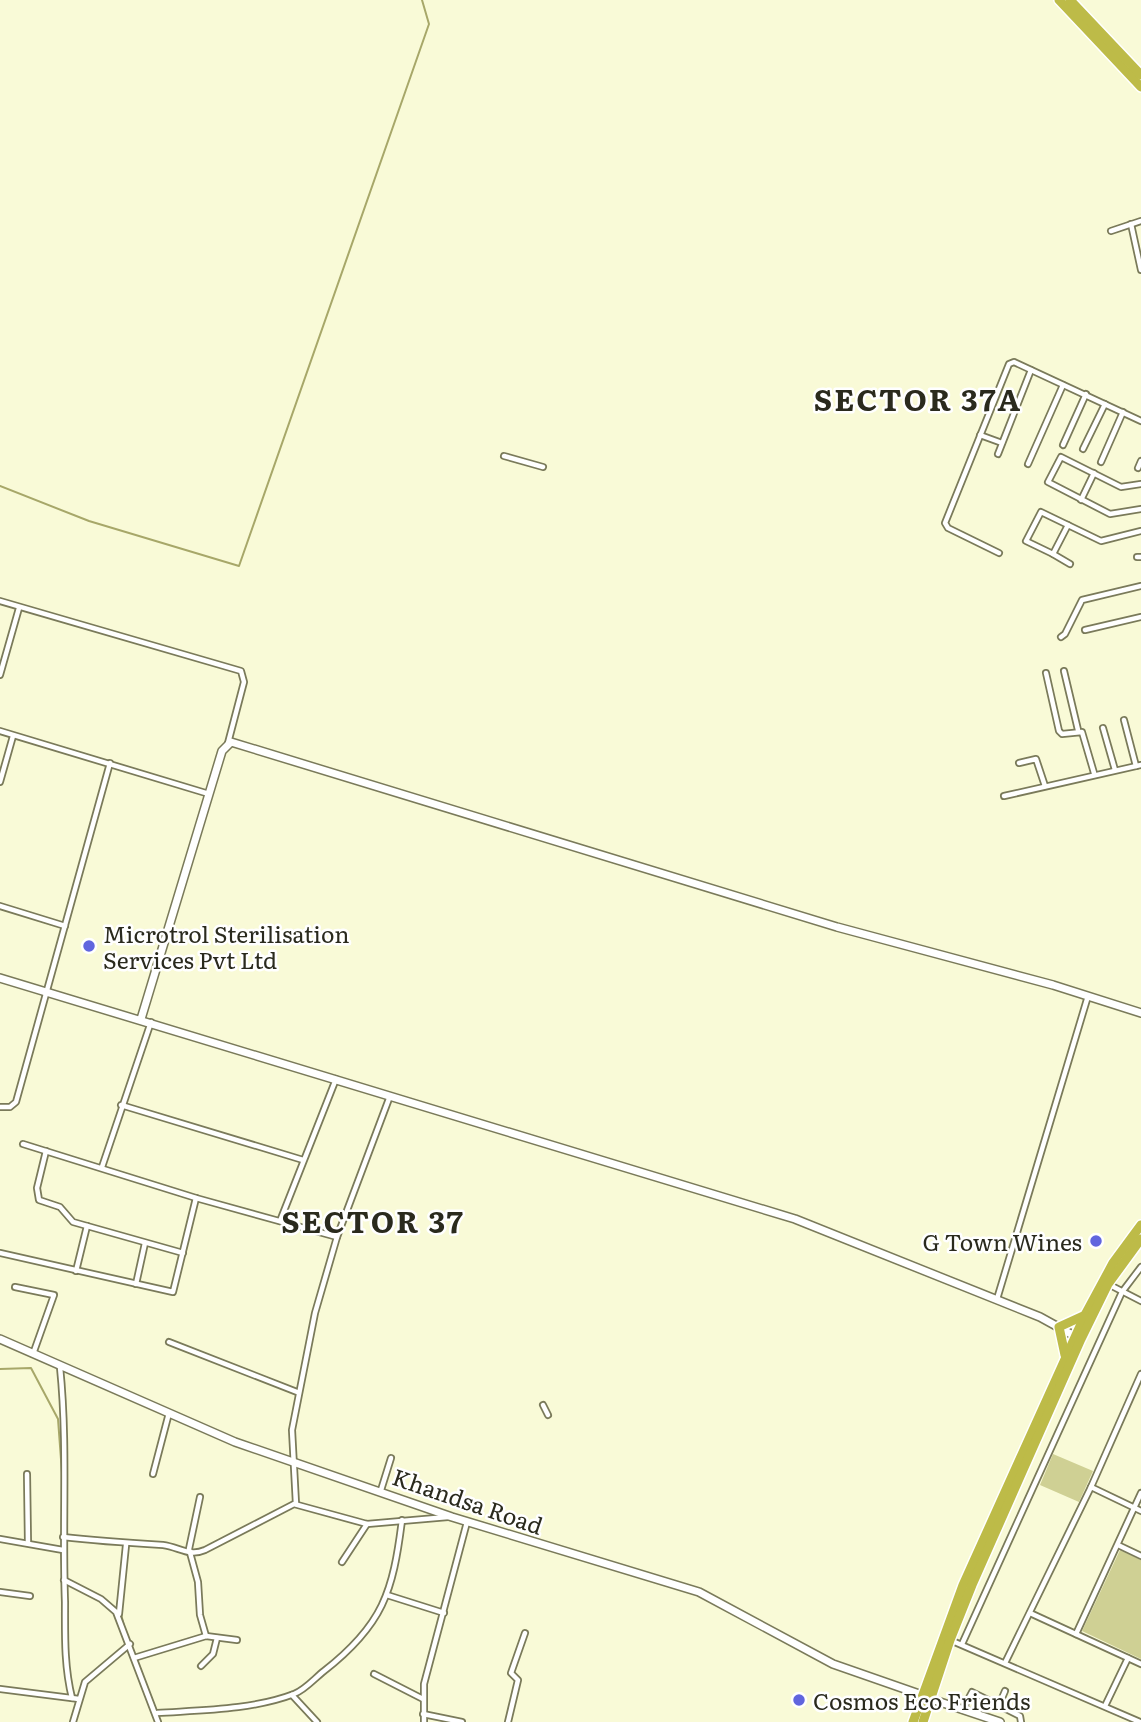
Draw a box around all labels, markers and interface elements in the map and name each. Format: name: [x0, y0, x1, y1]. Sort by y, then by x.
district label: SECTOR 37A: [814, 376, 1022, 420]
place label: Microtrol Sterilisation Services Pvt Ltd: [103, 916, 350, 976]
marker: Microtrol Sterilisation Services Pvt Ltd: [81, 938, 97, 954]
district label: SECTOR 37: [281, 1198, 465, 1242]
place label: G Town Wines: [923, 1224, 1082, 1258]
marker: G Town Wines: [1088, 1233, 1104, 1249]
street label: Khandsa Road: [388, 1458, 548, 1542]
place label: Cosmos Eco Friends: [813, 1683, 1031, 1717]
marker: Cosmos Eco Friends: [791, 1692, 807, 1708]

